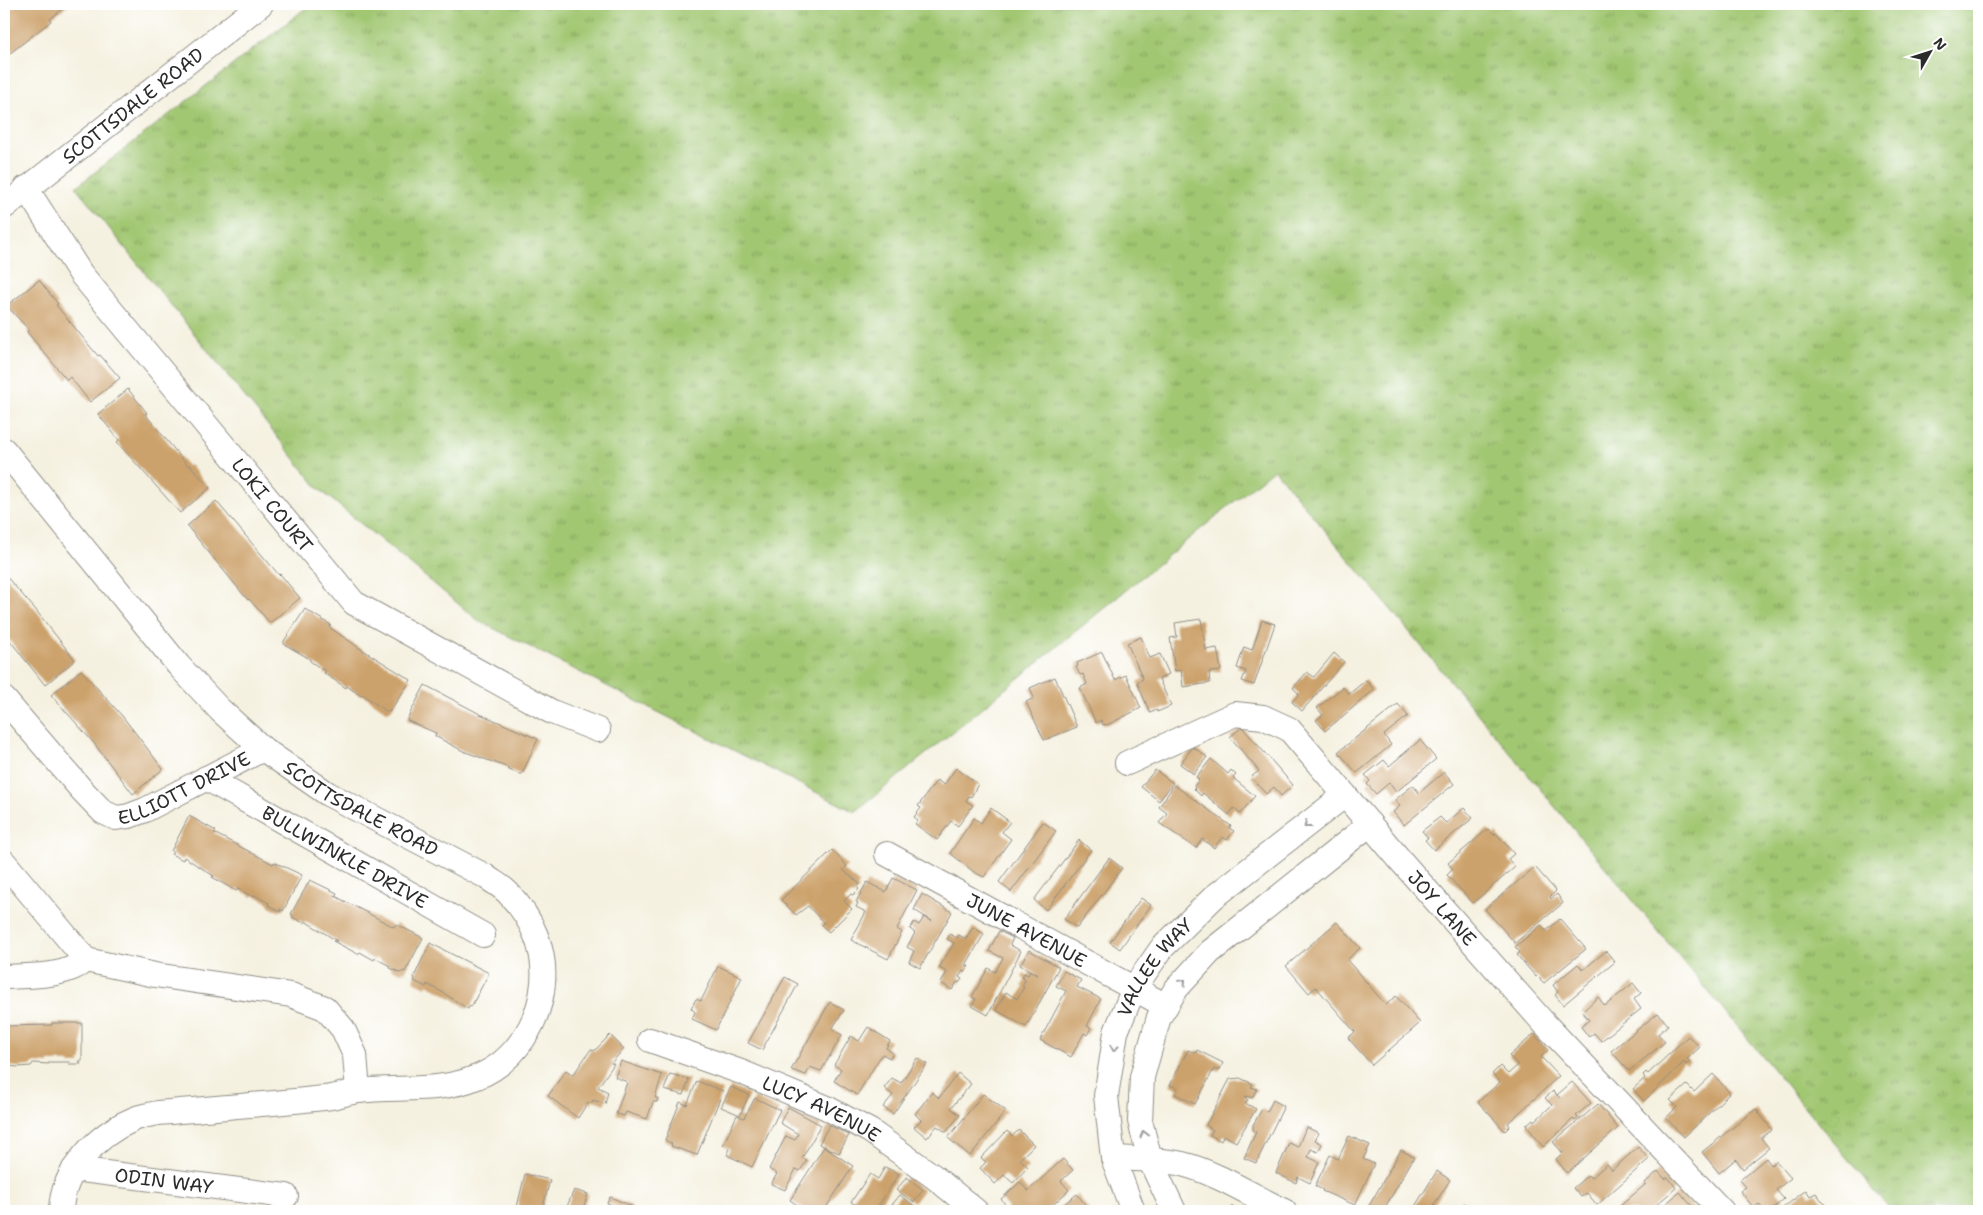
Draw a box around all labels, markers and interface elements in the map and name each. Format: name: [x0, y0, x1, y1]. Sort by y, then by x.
north arrow: [1906, 28, 1956, 78]
text: N: [1930, 34, 1951, 54]
street label: SCOTTSDALE ROAD: [57, 42, 209, 169]
street label: LOKI COURT: [226, 453, 319, 558]
street label: ELLIOTT DRIVE: [116, 746, 255, 831]
street label: SCOTTSDALE ROAD: [279, 755, 442, 862]
street label: BULLWINKLE DRIVE: [257, 800, 433, 914]
one-way arrow: [1303, 819, 1313, 828]
street label: JOY LANE: [1402, 865, 1482, 951]
street label: JUNE AVENUE: [962, 888, 1091, 973]
street label: VALLEE WAY: [1112, 912, 1199, 1021]
one-way arrow: [1178, 978, 1187, 987]
one-way arrow: [1109, 1043, 1119, 1052]
street label: LUCY AVENUE: [759, 1070, 886, 1148]
one-way arrow: [1139, 1130, 1149, 1138]
street label: ODIN WAY: [113, 1162, 216, 1200]

